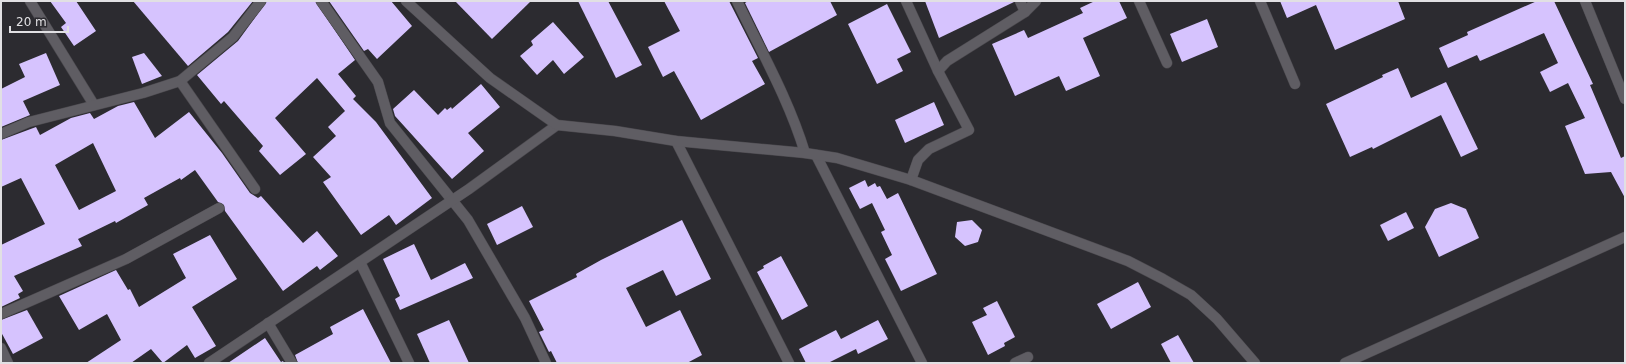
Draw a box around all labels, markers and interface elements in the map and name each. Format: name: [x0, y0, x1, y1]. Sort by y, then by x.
scale bar: [10, 8, 68, 34]
text: 20 m: [16, 15, 47, 29]

